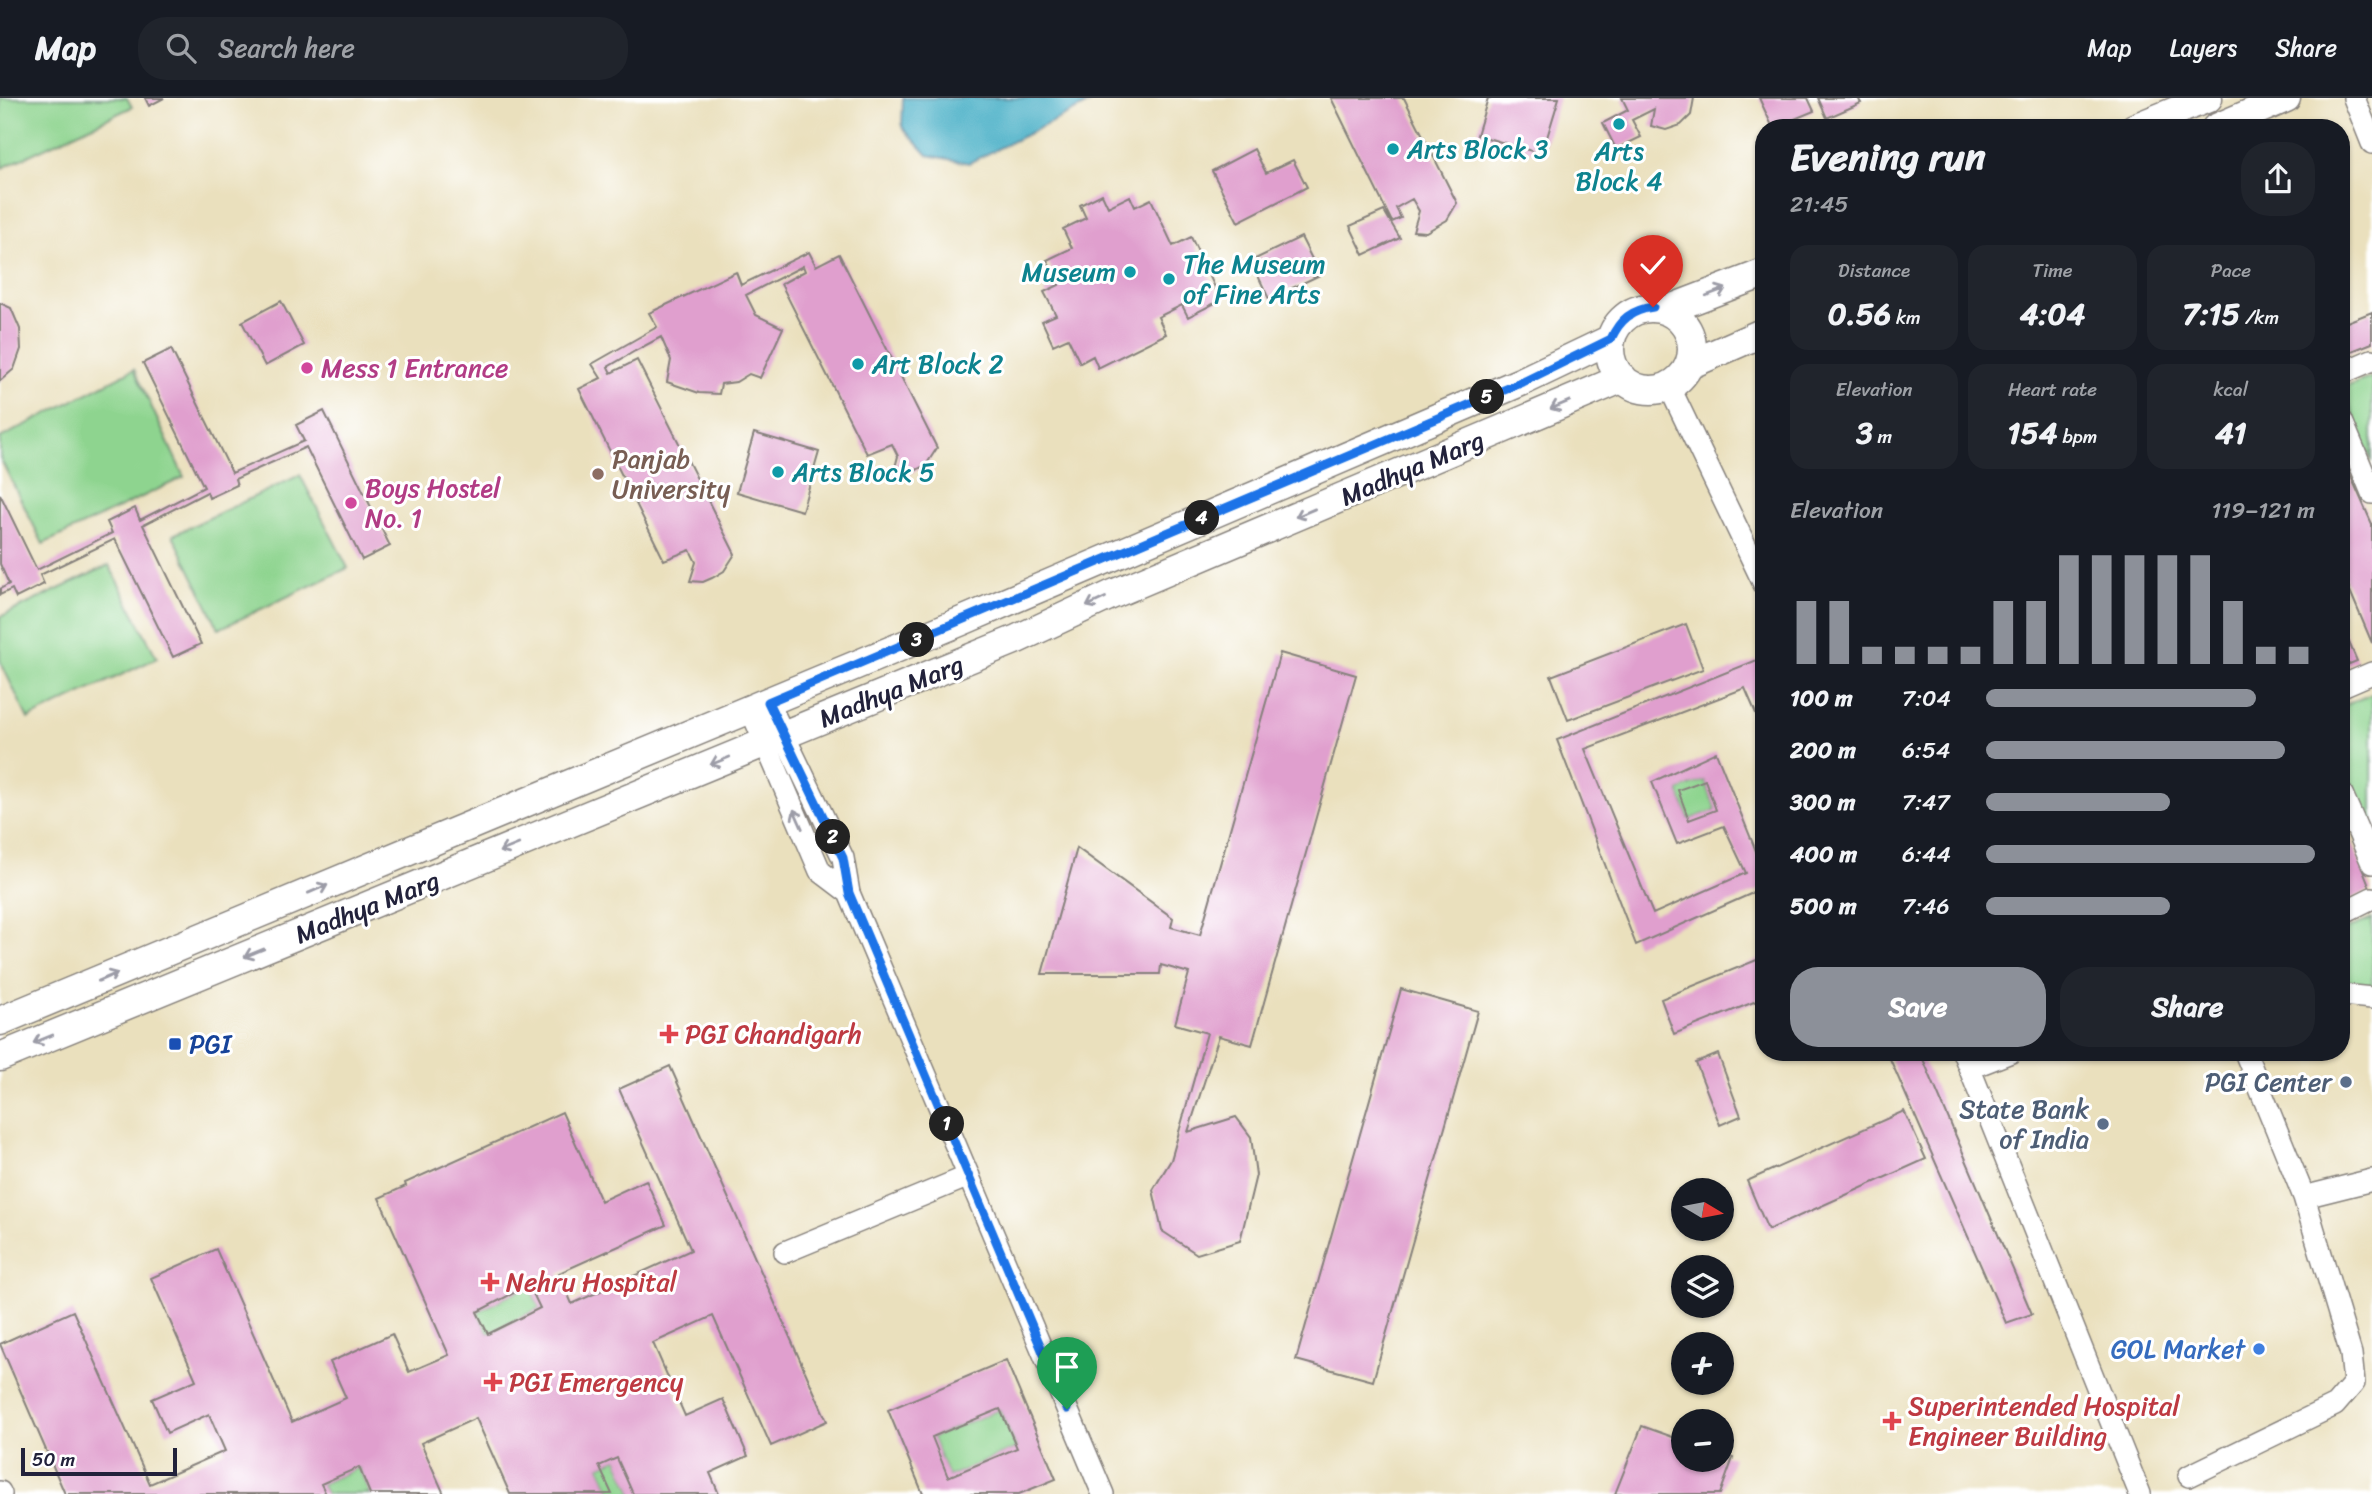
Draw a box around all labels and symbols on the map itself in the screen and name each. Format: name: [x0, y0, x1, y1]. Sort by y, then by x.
marker: Arts Block 4: [1611, 116, 1627, 132]
place label: Arts Block 3: [1406, 126, 1548, 172]
place label: Arts Block 4: [1576, 128, 1662, 204]
marker: Arts Block 3: [1385, 141, 1401, 157]
pin: [1623, 235, 1683, 307]
place label: The Museum of Fine Arts: [1183, 241, 1326, 317]
place label: Museum: [1022, 249, 1116, 295]
marker: Museum: [1122, 264, 1138, 280]
marker: The Museum of Fine Arts: [1161, 271, 1177, 287]
one-way arrow: [1704, 285, 1726, 297]
place label: Art Block 2: [871, 341, 1003, 387]
place label: Mess 1 Entrance: [321, 345, 508, 391]
marker: Art Block 2: [850, 356, 866, 372]
marker: Mess 1 Entrance: [299, 360, 315, 376]
pin: 5: [1470, 380, 1504, 414]
one-way arrow: [1550, 399, 1571, 412]
street label: Madhya Marg: [1333, 417, 1491, 519]
place label: Panjab University: [612, 436, 731, 512]
place label: Arts Block 5: [791, 449, 935, 495]
marker: Arts Block 5: [770, 464, 786, 480]
place label: Boys Hostel No. 1: [365, 465, 501, 541]
marker: Panjab University: [590, 466, 606, 482]
marker: Boys Hostel No. 1: [343, 495, 359, 511]
pin: 4: [1184, 500, 1220, 536]
one-way arrow: [1295, 507, 1317, 520]
one-way arrow: [1086, 596, 1107, 609]
pin: 3: [900, 622, 934, 658]
street label: Madhya Marg: [812, 641, 970, 741]
one-way arrow: [709, 755, 731, 768]
one-way arrow: [791, 809, 804, 830]
pin: 2: [816, 820, 850, 854]
one-way arrow: [499, 842, 521, 855]
street label: Madhya Marg: [288, 857, 446, 957]
one-way arrow: [307, 882, 329, 895]
one-way arrow: [243, 947, 265, 960]
one-way arrow: [97, 969, 119, 982]
place label: PGI Chandigarh: [685, 1011, 862, 1057]
place label: PGI: [189, 1021, 233, 1067]
marker: PGI Chandigarh: [659, 1024, 679, 1044]
one-way arrow: [33, 1034, 55, 1047]
marker: PGI: [167, 1036, 183, 1052]
place label: PGI Center: [2205, 1059, 2333, 1105]
marker: PGI Center: [2338, 1074, 2354, 1090]
place label: State Bank of India: [1959, 1086, 2089, 1162]
pin: 1: [930, 1107, 964, 1142]
marker: State Bank of India: [2095, 1116, 2111, 1132]
north arrow: [1671, 1178, 1734, 1241]
place label: Nehru Hospital: [506, 1259, 678, 1305]
marker: Nehru Hospital: [480, 1272, 500, 1292]
place label: GOL Market: [2111, 1326, 2247, 1372]
pin: [1037, 1337, 1097, 1409]
marker: GOL Market: [2251, 1341, 2267, 1357]
place label: PGI Emergency: [509, 1359, 684, 1405]
marker: PGI Emergency: [483, 1372, 503, 1392]
place label: Superintended Hospital Engineer Building: [1908, 1383, 2180, 1459]
marker: Superintended Hospital Engineer Building: [1882, 1411, 1902, 1431]
scale bar: [21, 1445, 177, 1477]

